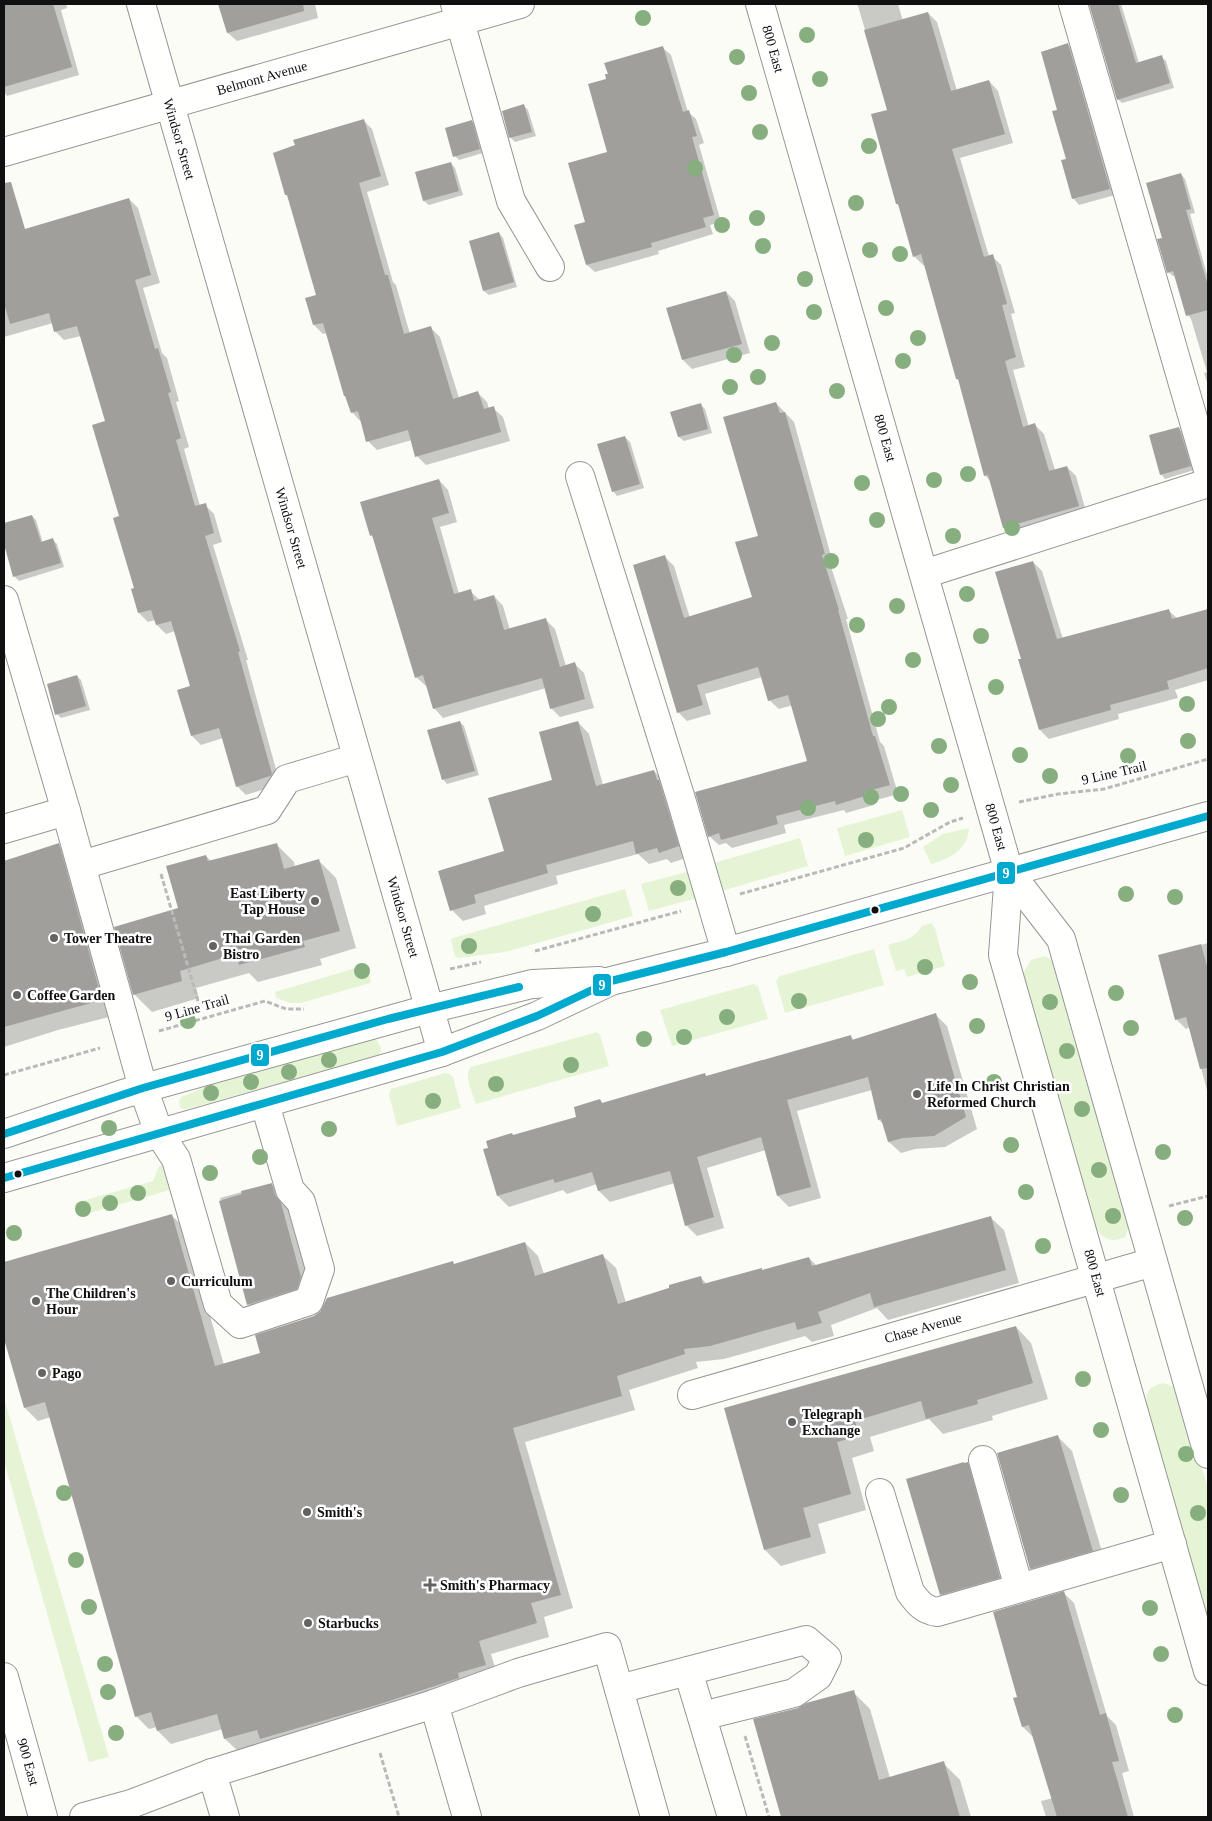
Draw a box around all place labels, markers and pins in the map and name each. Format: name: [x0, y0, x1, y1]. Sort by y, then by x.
place label: East Liberty Tap House: [230, 886, 305, 917]
marker: East Liberty Tap House: [309, 895, 321, 907]
unlabelled marker: [870, 905, 880, 915]
place label: Tower Theatre: [64, 931, 152, 946]
place label: Thai Garden Bistro: [223, 931, 301, 962]
marker: Tower Theatre: [48, 932, 60, 944]
marker: Thai Garden Bistro: [207, 940, 219, 952]
place label: Coffee Garden: [27, 988, 115, 1003]
marker: Coffee Garden: [11, 989, 23, 1001]
place label: Life In Christ Christian Reformed Church: [927, 1079, 1070, 1110]
marker: Life In Christ Christian Reformed Church: [911, 1088, 923, 1100]
unlabelled marker: [13, 1169, 23, 1179]
place label: Curriculum: [181, 1274, 253, 1289]
marker: Curriculum: [165, 1275, 177, 1287]
place label: The Children's Hour: [46, 1286, 136, 1317]
marker: The Children's Hour: [30, 1295, 42, 1307]
place label: Pago: [52, 1366, 82, 1381]
marker: Pago: [36, 1367, 48, 1379]
place label: Telegraph Exchange: [802, 1407, 862, 1438]
marker: Telegraph Exchange: [786, 1416, 798, 1428]
place label: Smith's: [317, 1505, 363, 1520]
marker: Smith's: [301, 1506, 313, 1518]
place label: Smith's Pharmacy: [440, 1578, 550, 1593]
marker: Smith's Pharmacy: [424, 1579, 436, 1591]
place label: Starbucks: [318, 1616, 379, 1631]
marker: Starbucks: [302, 1617, 314, 1629]

